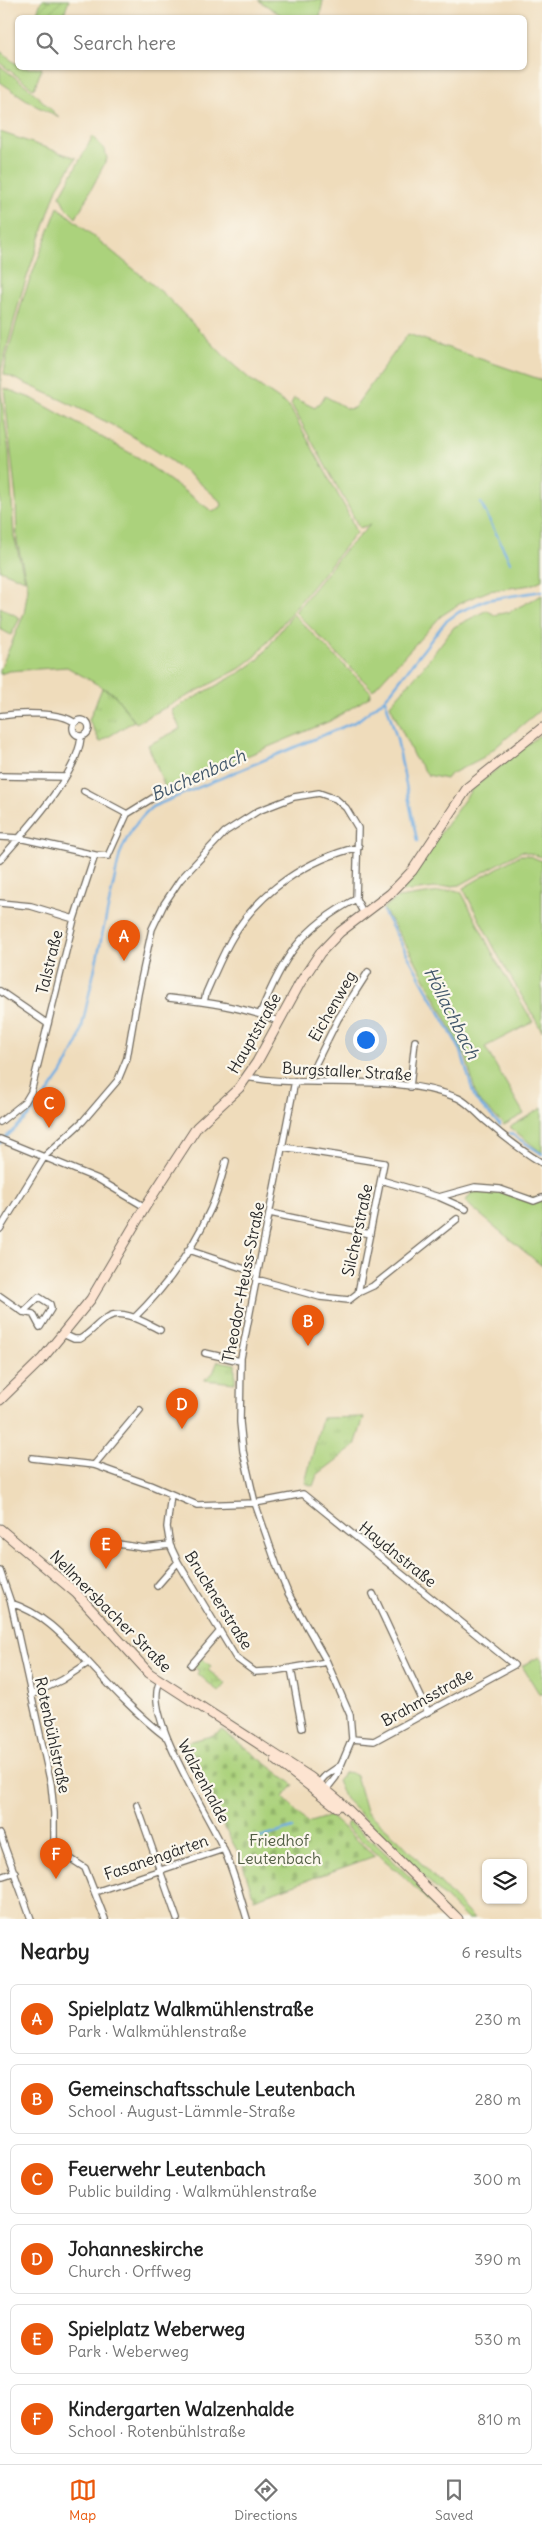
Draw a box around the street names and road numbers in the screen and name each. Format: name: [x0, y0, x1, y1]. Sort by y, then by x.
street label: Talstraße: [31, 928, 67, 996]
street label: Eichenweg: [304, 967, 360, 1045]
street label: Hauptstraße: [223, 989, 285, 1077]
street label: Burgstaller Straße: [282, 1058, 412, 1084]
street label: Silcherstraße: [337, 1182, 377, 1278]
street label: Theodor-Heuss-Straße: [218, 1200, 268, 1364]
street label: Haydnstraße: [355, 1517, 441, 1591]
street label: Nellmersbacher Straße: [46, 1546, 176, 1676]
street label: Brucknerstraße: [181, 1547, 257, 1653]
street label: Brahmsstraße: [378, 1664, 476, 1730]
street label: Rotenbühlstraße: [31, 1675, 75, 1795]
street label: Walzenhalde: [174, 1736, 234, 1826]
street label: Fasanengärten: [101, 1830, 211, 1884]

